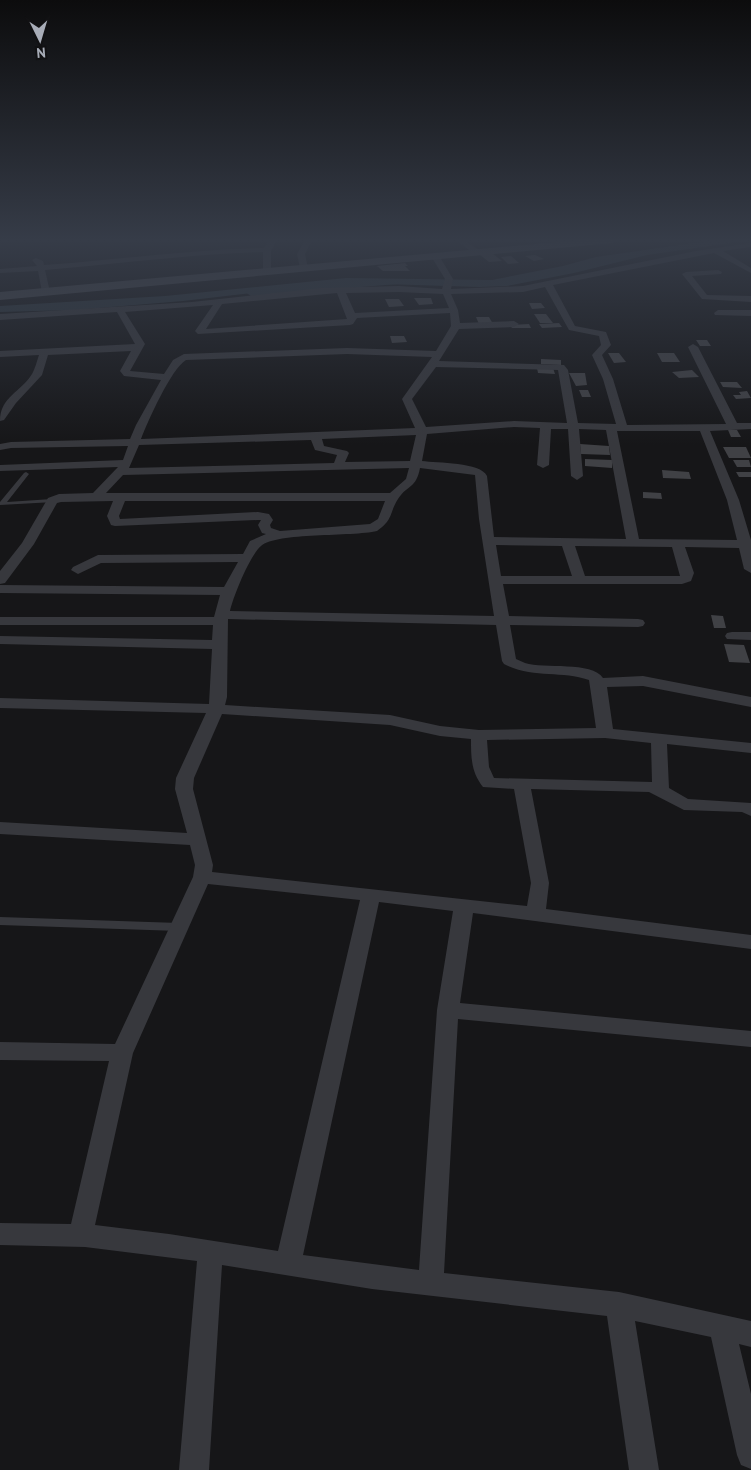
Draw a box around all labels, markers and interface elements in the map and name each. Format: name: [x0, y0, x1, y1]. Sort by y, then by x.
north arrow: [15, 15, 65, 65]
text: N: [36, 44, 47, 62]

